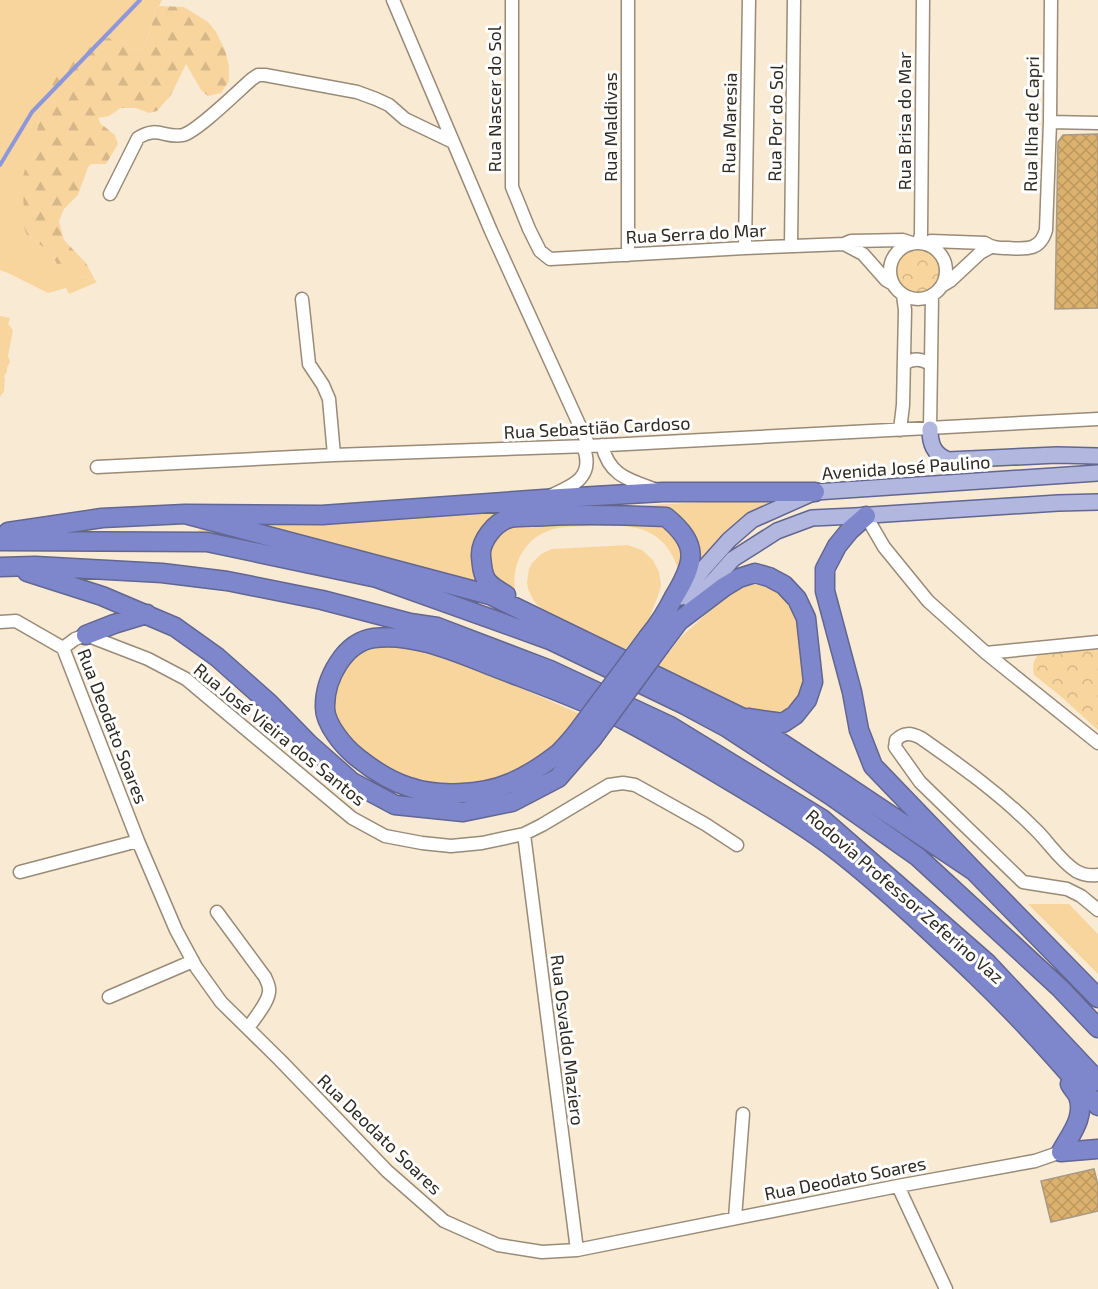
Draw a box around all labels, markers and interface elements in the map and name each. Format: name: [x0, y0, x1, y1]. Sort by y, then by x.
street label: Rua Nascer do Sol: [483, 25, 505, 172]
street label: Rua Brisa do Mar: [893, 52, 915, 190]
street label: Rua Ilha de Capri: [1019, 56, 1043, 192]
street label: Rua Por do Sol: [763, 64, 787, 182]
street label: Rua Maldivas: [599, 72, 621, 182]
street label: Rua Maresia: [717, 72, 741, 174]
street label: Rua Serra do Mar: [625, 218, 767, 248]
street label: Rua Sebastião Cardoso: [503, 411, 691, 443]
street label: Avenida José Paulino: [821, 450, 991, 484]
street label: Rua Deodato Soares: [73, 645, 153, 807]
street label: Rua José Vieira dos Santos: [190, 658, 370, 810]
street label: Rodovia Professor Zeferino Vaz: [802, 804, 1008, 988]
street label: Rua Osvaldo Maziero: [547, 953, 589, 1127]
street label: Rua Deodato Soares: [313, 1069, 447, 1199]
street label: Rua Deodato Soares: [762, 1152, 928, 1204]

